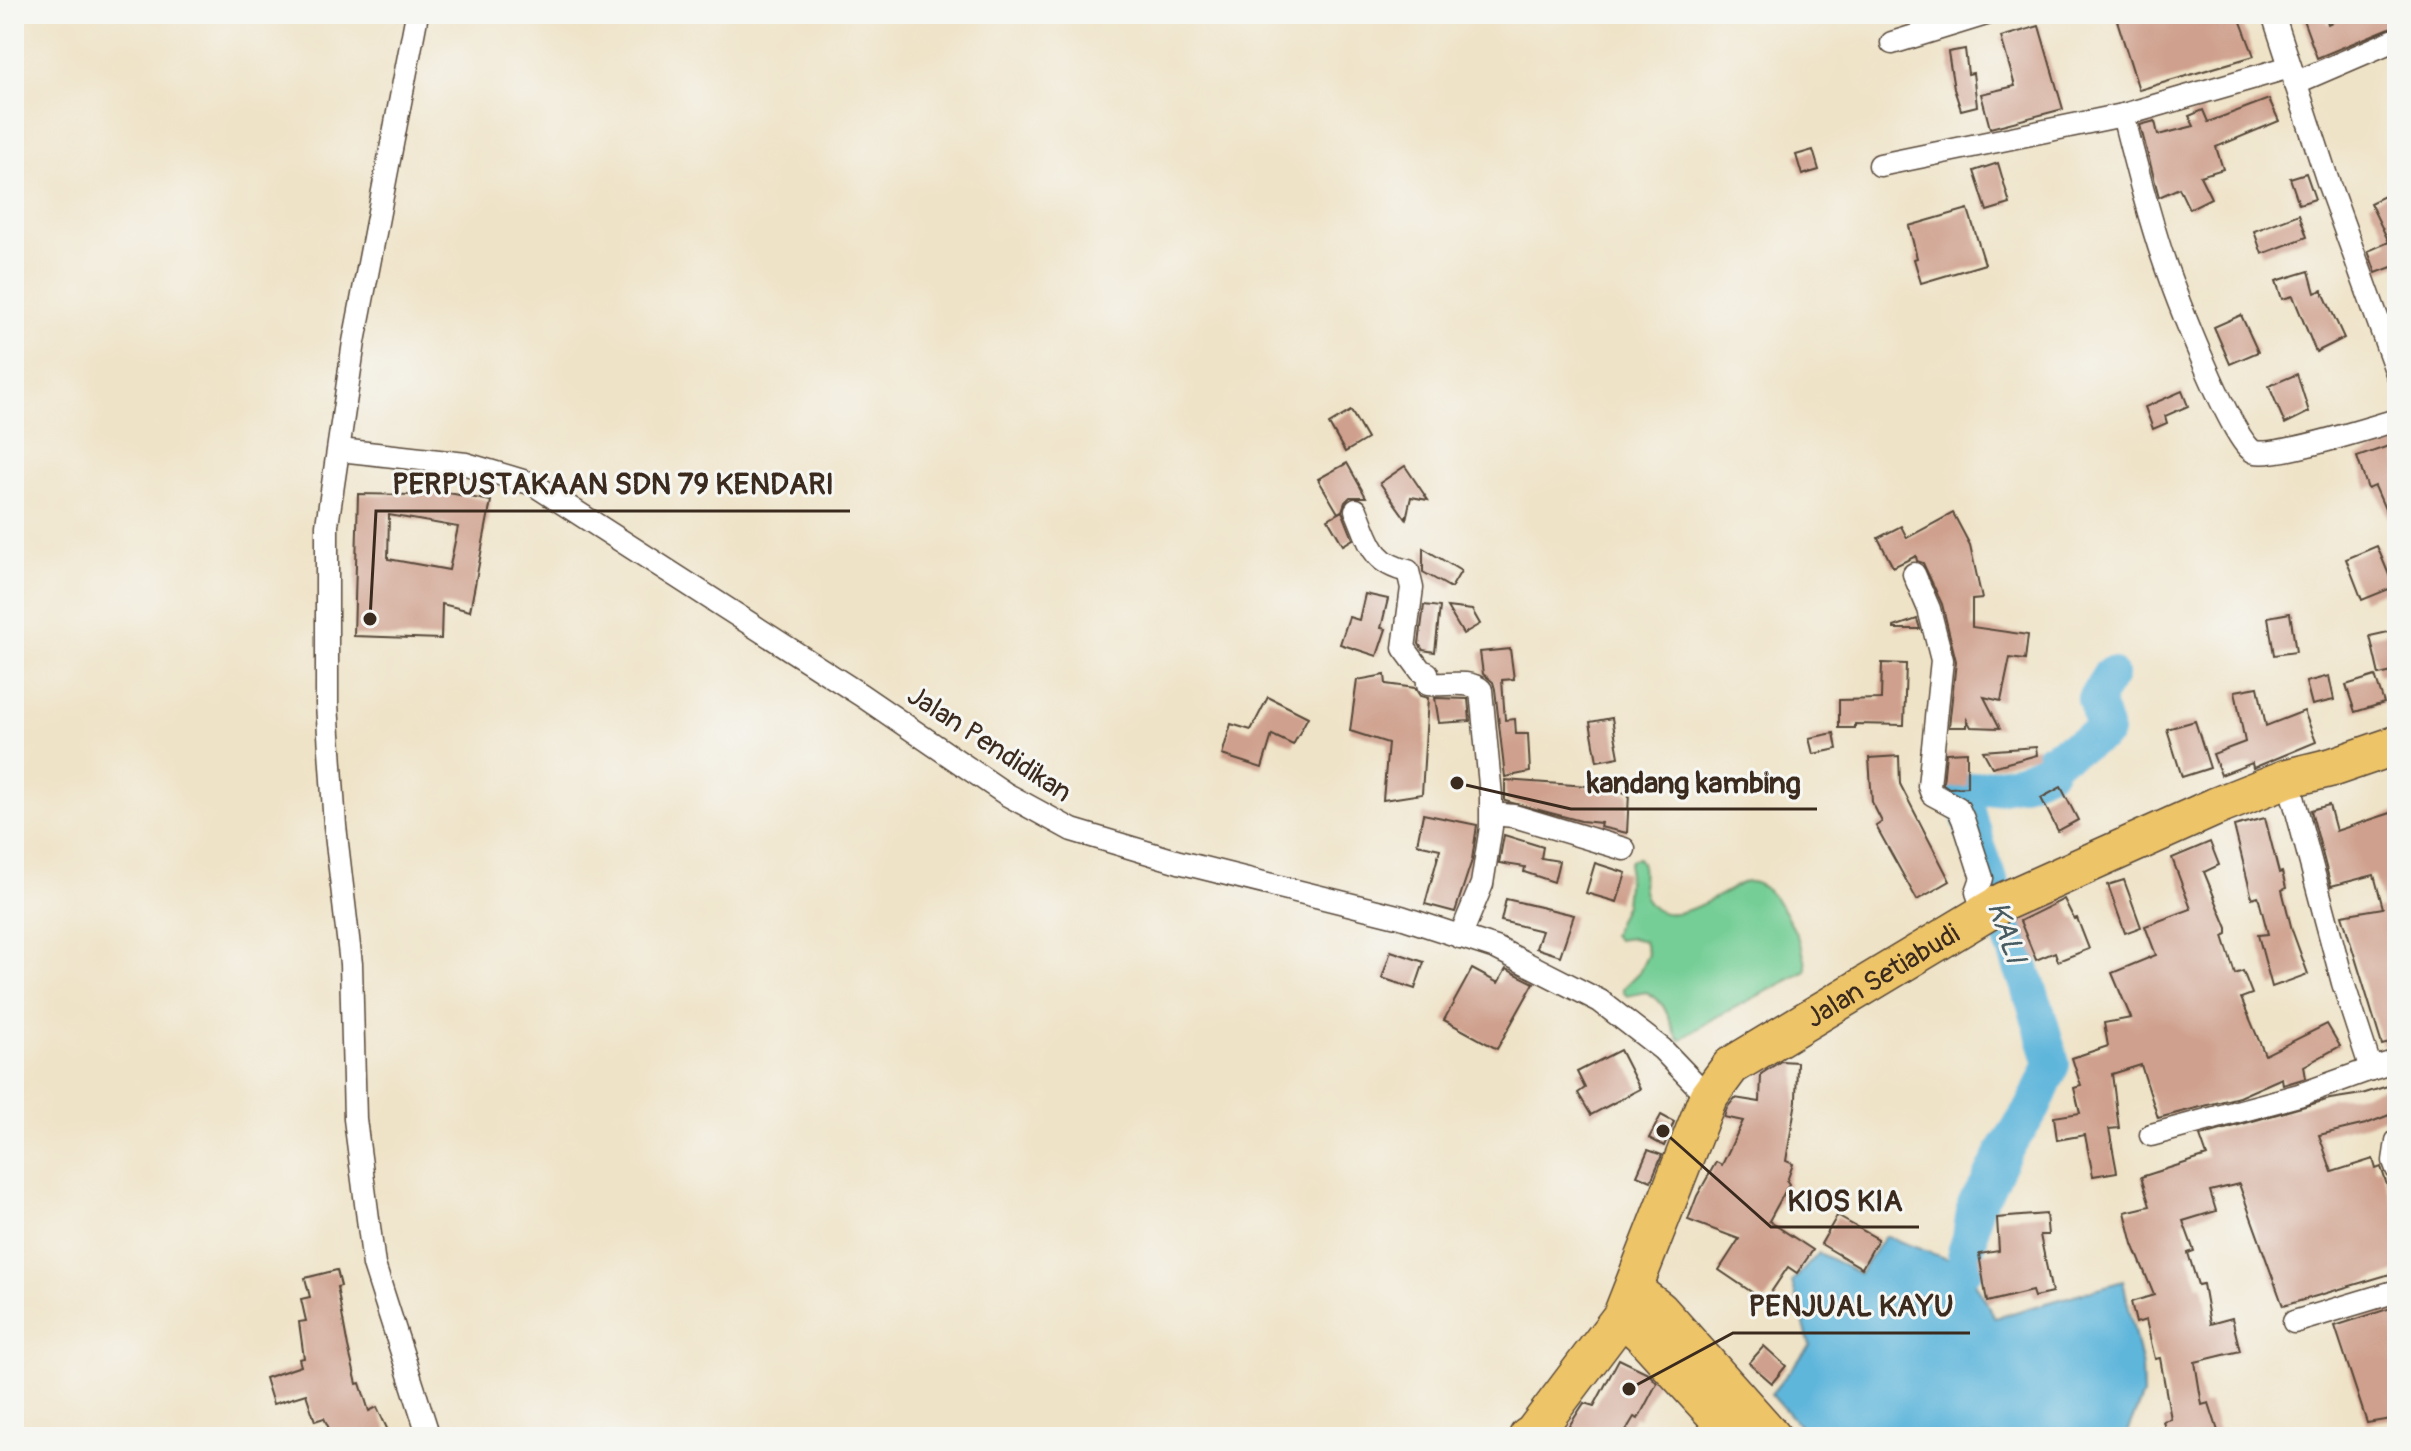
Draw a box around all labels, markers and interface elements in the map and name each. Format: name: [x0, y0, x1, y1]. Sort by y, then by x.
callout: PERPUSTAKAAN SDN 79 KENDARI: [376, 457, 850, 511]
text: PERPUSTAKAAN SDN 79 KENDARI: [392, 466, 834, 503]
street label: Jalan Pendidikan: [900, 678, 1078, 810]
callout: kandang kambing: [1571, 755, 1817, 809]
text: kandang kambing: [1586, 765, 1801, 802]
water label: KALI: [1979, 896, 2035, 970]
street label: Jalan Setiabudi: [1800, 917, 1966, 1036]
callout: KIOS KIA: [1771, 1173, 1919, 1227]
text: KIOS KIA: [1787, 1183, 1903, 1220]
callout: PENJUAL KAYU: [1733, 1279, 1970, 1333]
text: PENJUAL KAYU: [1748, 1288, 1954, 1325]

